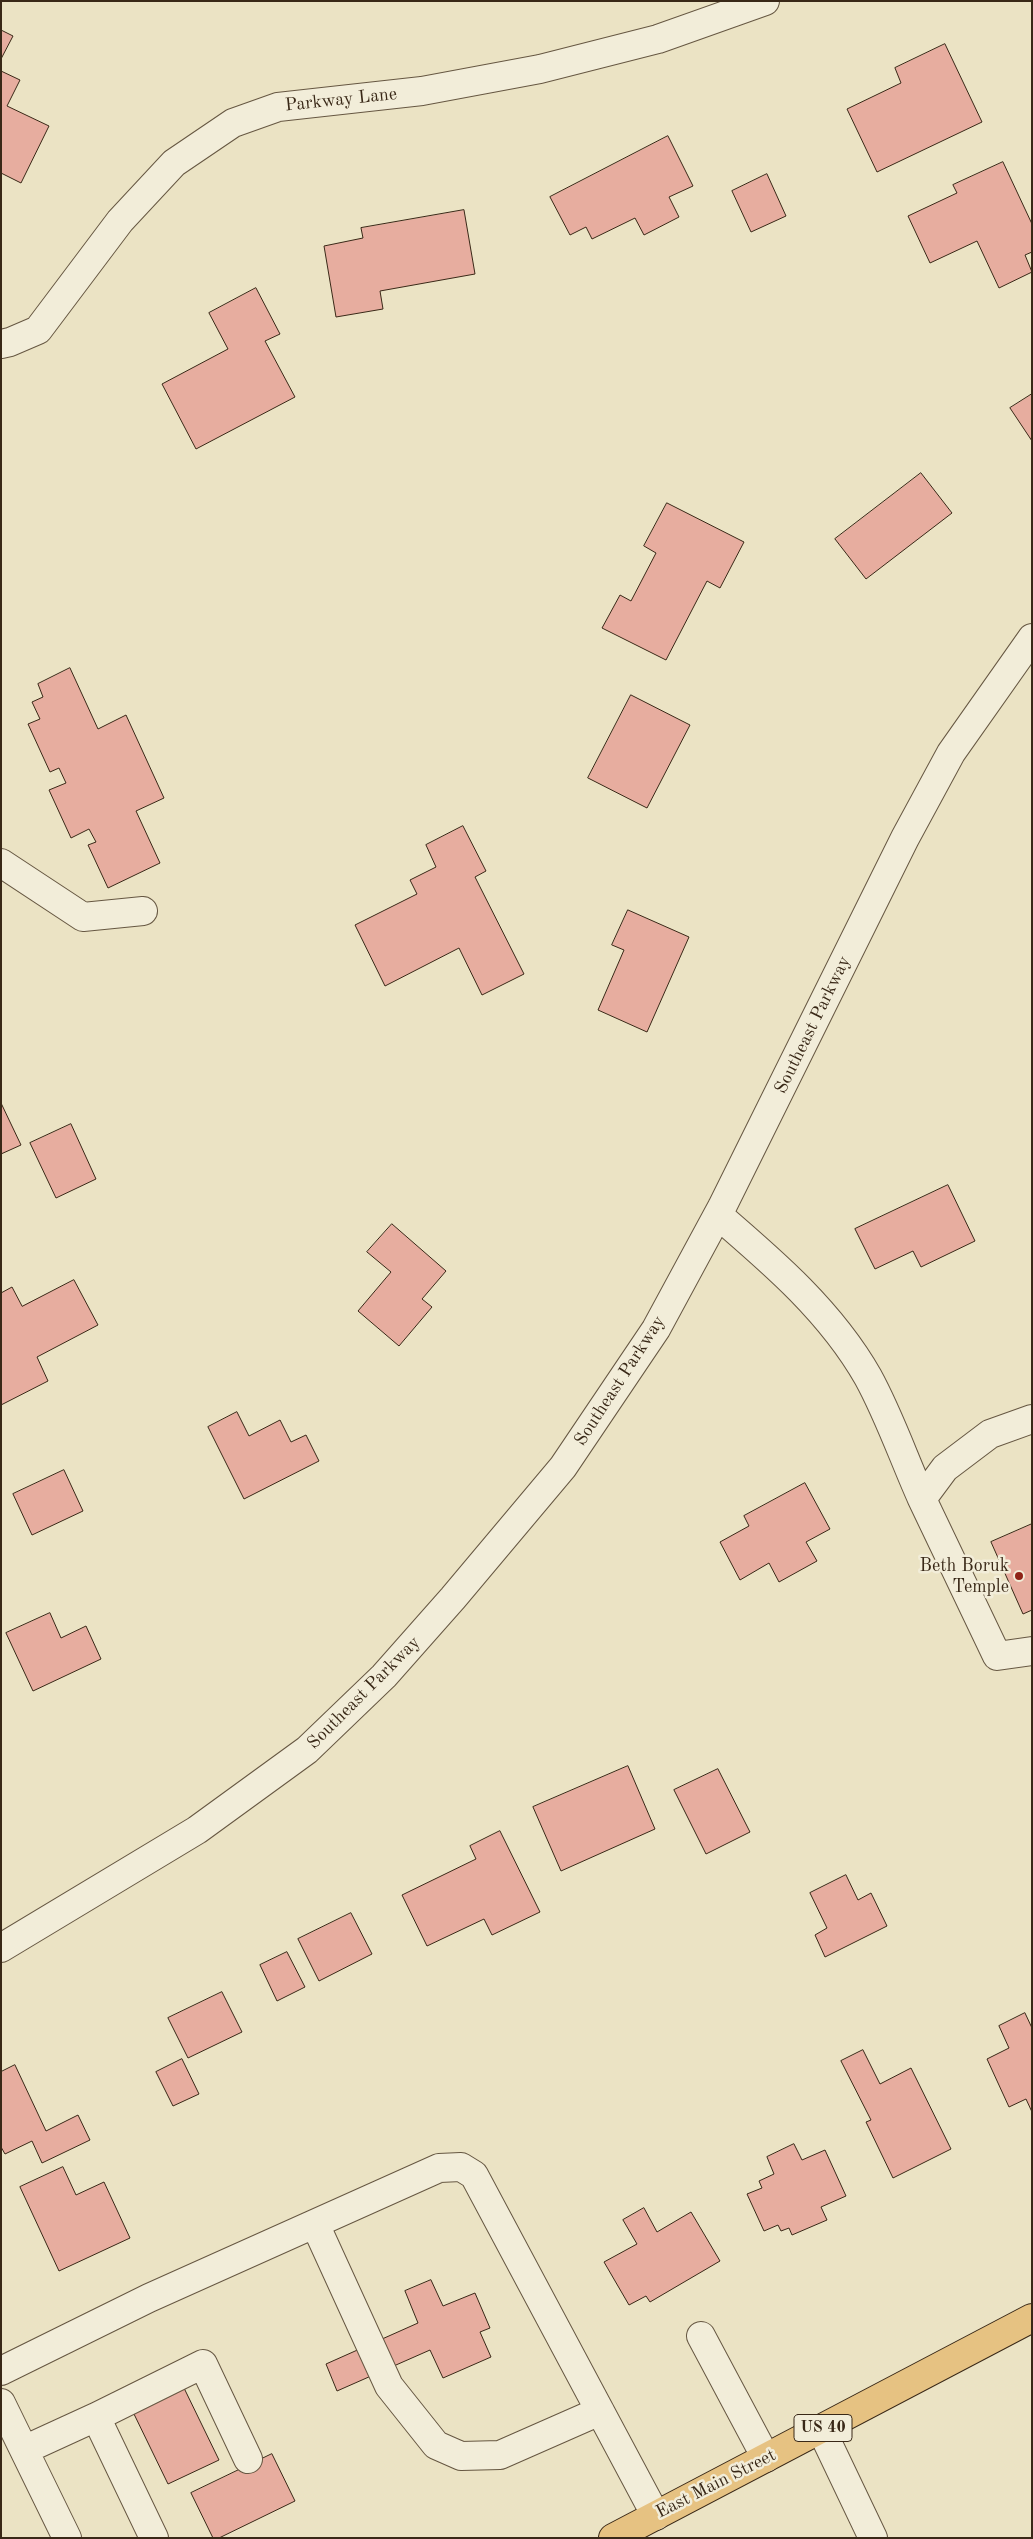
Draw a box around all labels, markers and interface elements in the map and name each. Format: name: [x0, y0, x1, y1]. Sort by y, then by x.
street label: Parkway Lane: [284, 83, 398, 117]
street label: Southeast Parkway: [770, 953, 856, 1097]
street label: Southeast Parkway: [570, 1312, 670, 1450]
place label: Beth Boruk Temple: [919, 1555, 1009, 1598]
marker: Beth Boruk Temple: [1013, 1570, 1025, 1582]
street label: Southeast Parkway: [303, 1632, 425, 1754]
road number: US 40: [794, 2414, 852, 2442]
street label: East Main Street: [652, 2444, 780, 2524]

